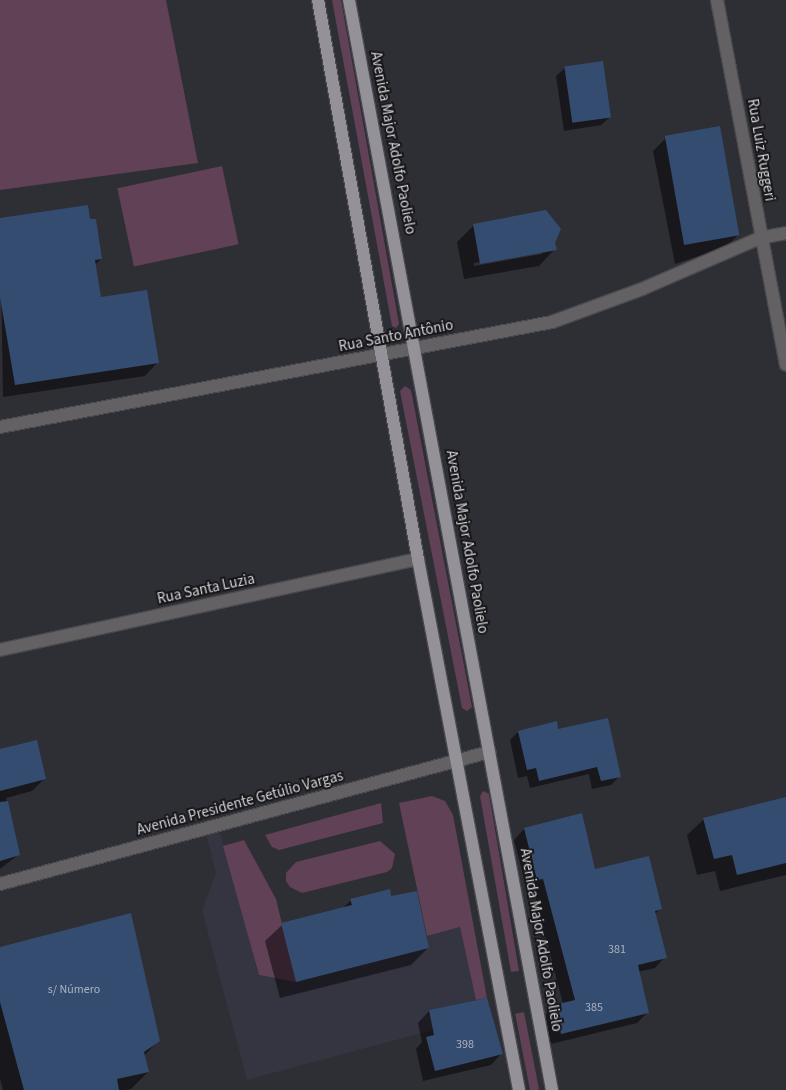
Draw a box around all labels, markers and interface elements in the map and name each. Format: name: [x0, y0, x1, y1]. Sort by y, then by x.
street label: Avenida Major Adolfo Paolielo: [366, 50, 420, 236]
street label: Rua Luiz Ruggeri: [743, 97, 779, 203]
street label: Rua Santo Antônio: [337, 316, 455, 356]
street label: Avenida Major Adolfo Paolielo: [442, 449, 492, 635]
street label: Rua Santa Luzia: [156, 570, 256, 608]
street label: Avenida Presidente Getúlio Vargas: [135, 767, 345, 839]
street label: Avenida Major Adolfo Paolielo: [516, 847, 566, 1033]
house number: 381: [608, 943, 626, 957]
house number: s/ Número: [48, 983, 100, 997]
house number: 385: [585, 1001, 603, 1015]
house number: 398: [456, 1038, 474, 1052]

